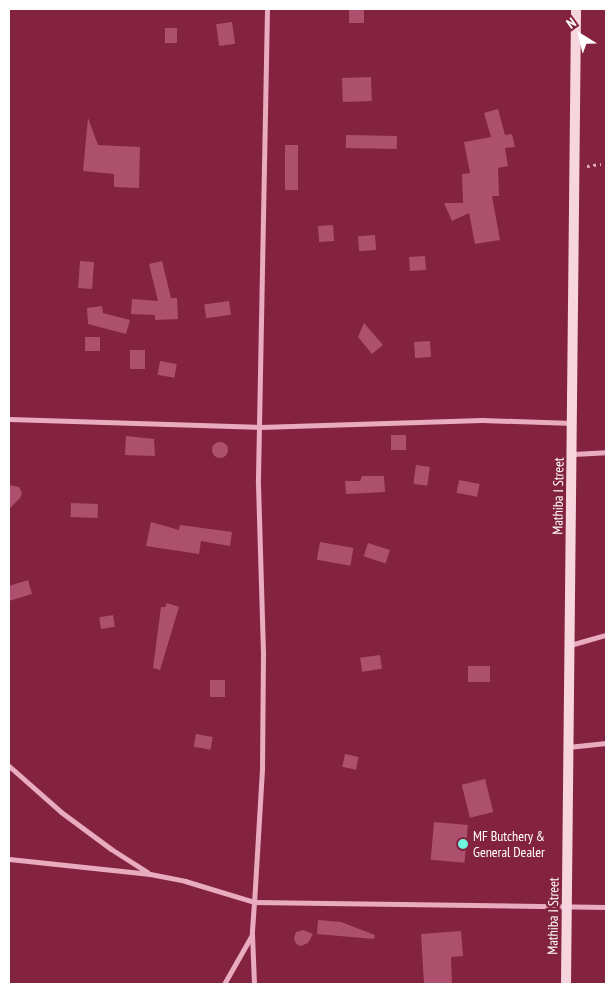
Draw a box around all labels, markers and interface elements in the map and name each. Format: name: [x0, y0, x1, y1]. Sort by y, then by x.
north arrow: [555, 10, 605, 60]
text: N: [563, 13, 580, 32]
street label: Mathiba I Street: [549, 457, 567, 535]
place label: MF Butchery & General Dealer: [473, 828, 545, 860]
marker: MF Butchery & General Dealer: [457, 838, 469, 850]
street label: Mathiba I Street: [544, 877, 562, 955]

